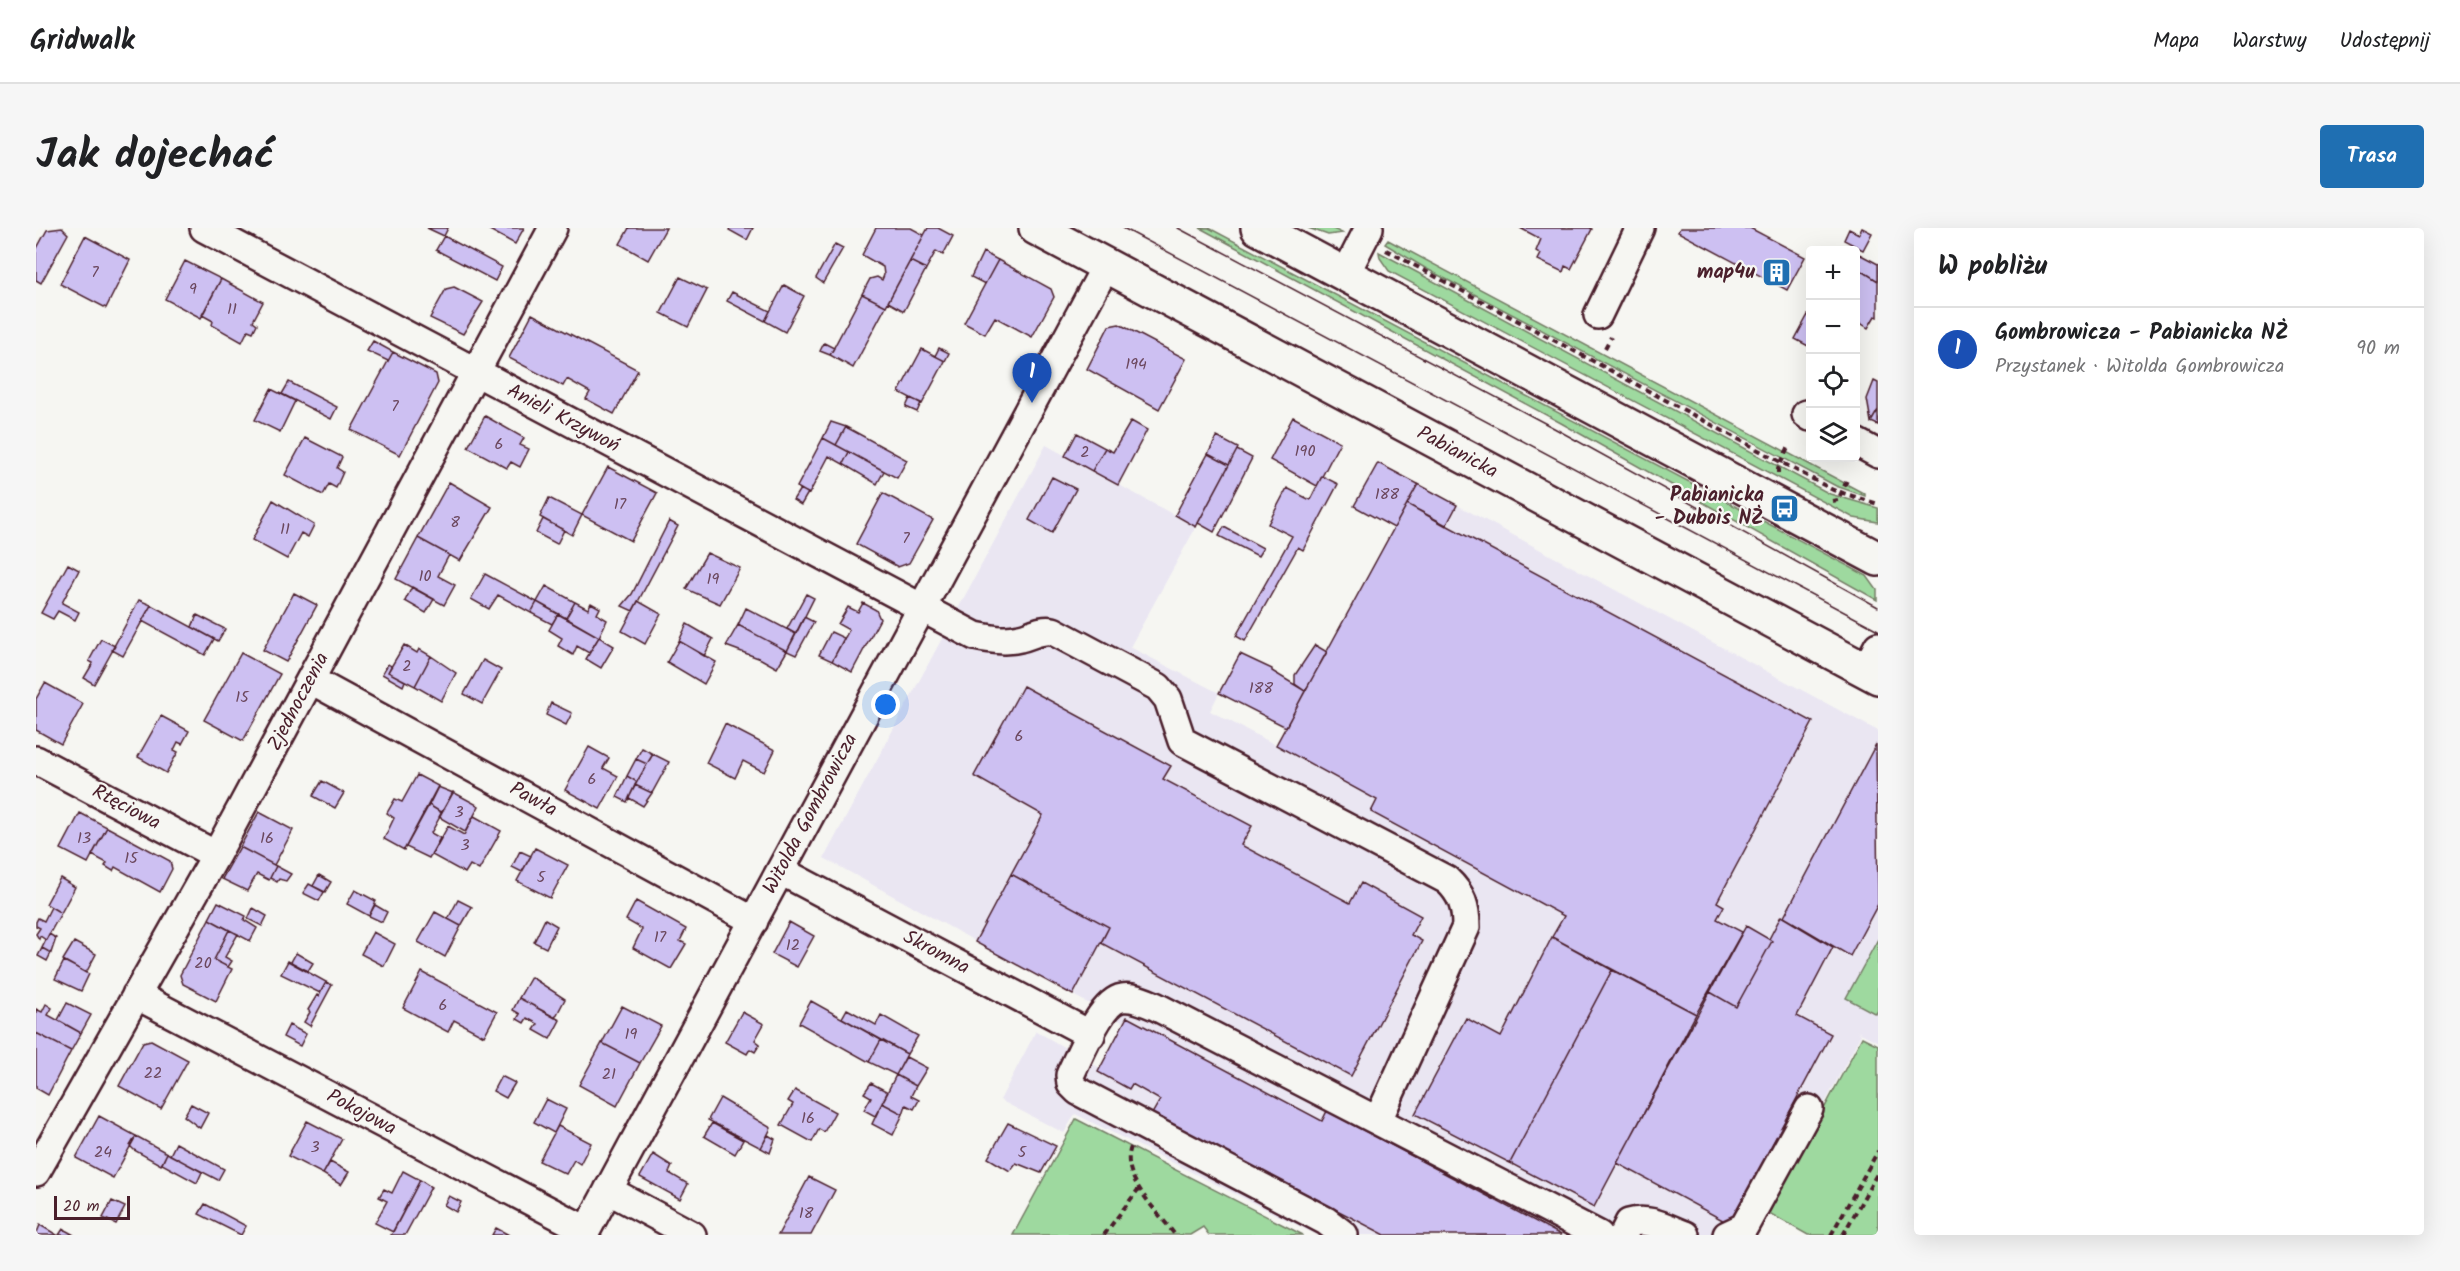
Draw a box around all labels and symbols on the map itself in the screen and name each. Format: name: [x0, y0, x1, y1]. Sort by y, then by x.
place label: map4u: [1697, 257, 1755, 289]
building icon: map4u: [1760, 257, 1792, 289]
house number: 7: [91, 260, 99, 285]
house number: 9: [189, 277, 197, 302]
house number: 11: [227, 297, 237, 322]
house number: 194: [1125, 352, 1147, 377]
pin: 1: [1012, 354, 1052, 403]
street label: Anieli Krzywoń: [501, 376, 625, 462]
house number: 7: [391, 394, 399, 419]
street label: Pabianicka: [1411, 418, 1503, 488]
house number: 6: [495, 432, 503, 457]
house number: 190: [1295, 439, 1315, 464]
house number: 2: [1080, 440, 1090, 465]
place label: Pabianicka - Dubois NŻ: [1654, 480, 1764, 535]
house number: 188: [1375, 482, 1400, 507]
house number: 17: [614, 492, 627, 517]
bus stop icon: Pabianicka - Dubois NŻ: [1769, 492, 1801, 524]
house number: 8: [450, 510, 460, 535]
house number: 11: [280, 517, 290, 542]
house number: 7: [902, 526, 910, 551]
house number: 10: [418, 564, 432, 589]
house number: 19: [707, 567, 720, 592]
street label: Zjednoczenia: [260, 647, 338, 757]
house number: 2: [402, 654, 412, 679]
house number: 188: [1249, 676, 1274, 701]
house number: 15: [235, 685, 250, 710]
your location: [871, 690, 900, 719]
house number: 6: [1015, 724, 1023, 749]
street label: Witolda Gombrowicza: [755, 728, 867, 900]
house number: 6: [588, 767, 596, 792]
street label: Pawła: [503, 774, 563, 826]
street label: Rtęciowa: [86, 777, 166, 839]
house number: 3: [454, 800, 464, 825]
house number: 13: [77, 826, 91, 851]
house number: 16: [260, 826, 274, 851]
house number: 3: [460, 833, 470, 858]
house number: 15: [124, 846, 139, 871]
house number: 5: [537, 865, 547, 890]
street label: Skromna: [897, 922, 975, 984]
house number: 17: [654, 925, 667, 950]
house number: 12: [786, 933, 800, 958]
house number: 20: [194, 951, 212, 976]
house number: 6: [439, 993, 447, 1018]
house number: 19: [625, 1022, 638, 1047]
house number: 22: [144, 1061, 162, 1086]
house number: 21: [602, 1062, 616, 1087]
street label: Pokojowa: [320, 1081, 402, 1145]
house number: 16: [801, 1106, 815, 1131]
house number: 3: [310, 1135, 320, 1160]
house number: 24: [94, 1140, 112, 1165]
house number: 5: [1018, 1140, 1028, 1165]
scale bar: [54, 1193, 130, 1220]
house number: 18: [799, 1201, 814, 1226]

